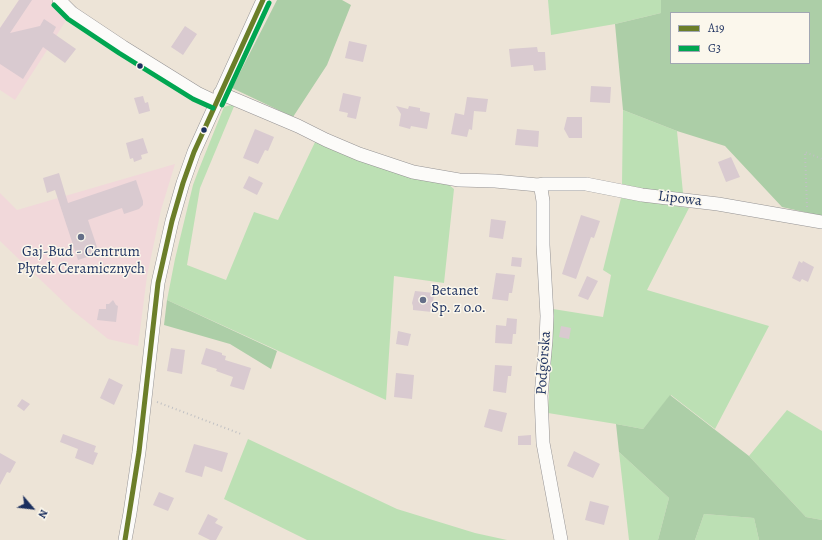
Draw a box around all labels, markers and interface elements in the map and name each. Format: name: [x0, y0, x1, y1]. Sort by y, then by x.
legend: [670, 12, 810, 64]
text: A19: [708, 20, 725, 36]
text: G3: [708, 40, 721, 56]
unlabelled marker: [135, 61, 145, 71]
unlabelled marker: [199, 125, 209, 135]
street label: Lipowa: [657, 187, 703, 211]
marker: Gaj-Bud - Centrum Płytek Ceramicznych: [76, 232, 86, 242]
place label: Gaj-Bud - Centrum Płytek Ceramicznych: [17, 243, 145, 278]
place label: Betanet Sp. z o.o.: [431, 282, 486, 317]
marker: Betanet Sp. z o.o.: [418, 295, 428, 305]
street label: Podgórska: [533, 330, 555, 396]
north arrow: [12, 488, 52, 528]
text: N: [35, 507, 52, 521]

